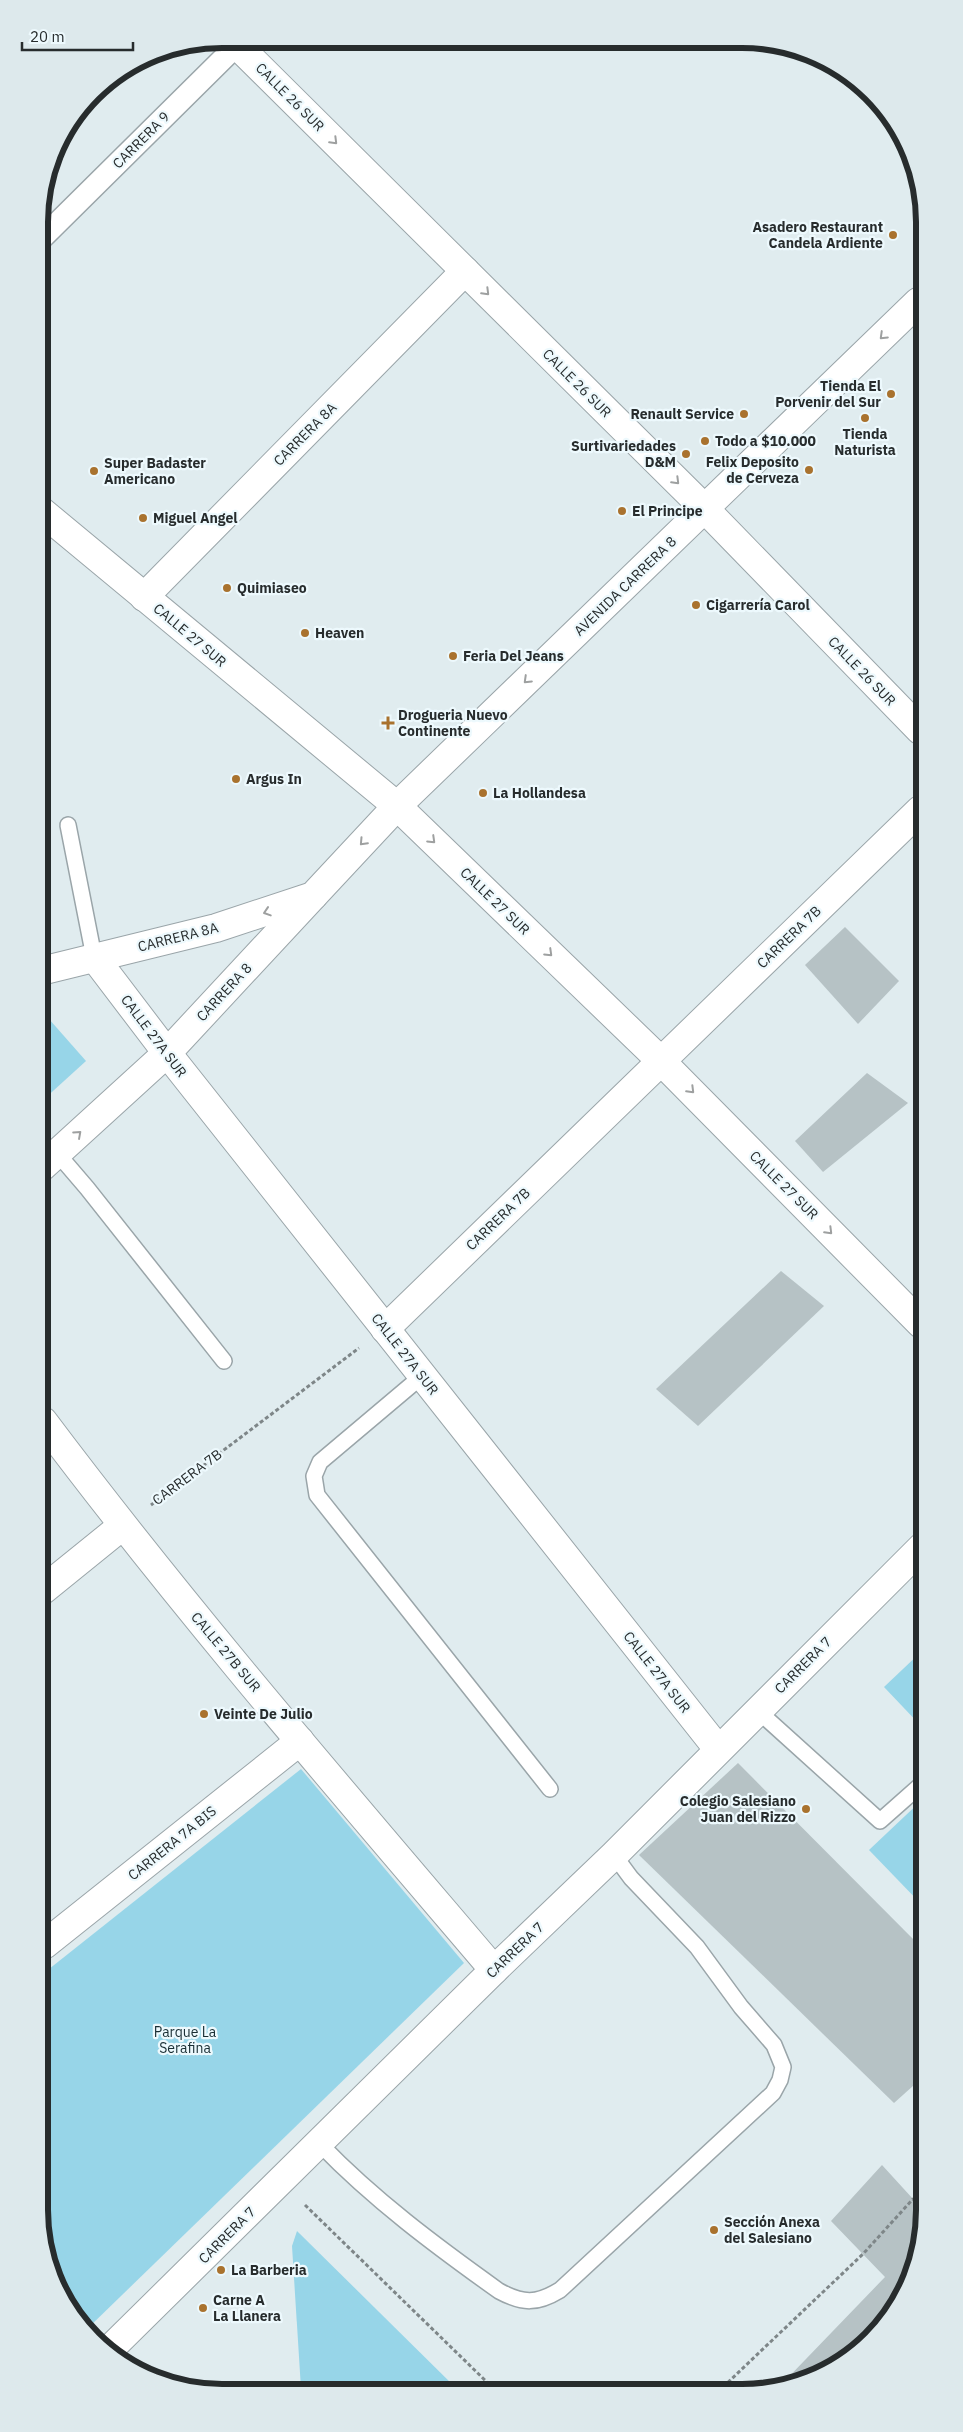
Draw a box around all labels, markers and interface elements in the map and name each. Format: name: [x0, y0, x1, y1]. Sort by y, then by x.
scale bar: [22, 20, 134, 52]
text: 20 m: [30, 27, 65, 46]
street label: CALLE 26 SUR: [252, 59, 328, 135]
street label: CARRERA 9: [109, 108, 173, 172]
one-way arrow: [328, 135, 337, 144]
place label: Asadero Restaurant Candela Ardiente: [752, 218, 883, 252]
marker: Asadero Restaurant Candela Ardiente: [887, 229, 899, 241]
one-way arrow: [481, 286, 490, 295]
one-way arrow: [880, 330, 889, 339]
street label: CALLE 26 SUR: [539, 345, 615, 421]
place label: Tienda El Porvenir del Sur: [775, 377, 881, 411]
marker: Tienda El Porvenir del Sur: [885, 388, 897, 400]
street label: CARRERA 8A: [270, 399, 340, 469]
place label: Renault Service: [630, 405, 734, 423]
marker: Renault Service: [738, 408, 750, 420]
marker: Tienda Naturista: [859, 412, 871, 424]
place label: Tienda Naturista: [834, 425, 896, 459]
place label: Todo a $10.000: [715, 432, 816, 450]
marker: Todo a $10.000: [699, 435, 711, 447]
place label: Surtivariedades D&M: [571, 437, 676, 471]
marker: Surtivariedades D&M: [680, 448, 692, 460]
place label: Felix Deposito de Cerveza: [706, 453, 799, 487]
place label: Super Badaster Americano: [104, 454, 206, 488]
marker: Felix Deposito de Cerveza: [803, 464, 815, 476]
marker: Super Badaster Americano: [88, 465, 100, 477]
one-way arrow: [670, 475, 679, 484]
place label: El Principe: [632, 502, 703, 520]
marker: El Principe: [616, 505, 628, 517]
place label: Miguel Angel: [153, 509, 238, 527]
marker: Miguel Angel: [137, 512, 149, 524]
street label: AVENIDA CARRERA 8: [570, 532, 680, 640]
place label: Quimiaseo: [237, 579, 307, 597]
marker: Quimiaseo: [221, 582, 233, 594]
place label: Cigarrería Carol: [706, 596, 810, 614]
street label: CALLE 27 SUR: [150, 599, 230, 671]
marker: Cigarrería Carol: [690, 599, 702, 611]
place label: Heaven: [315, 624, 364, 642]
marker: Heaven: [299, 627, 311, 639]
street label: CALLE 26 SUR: [824, 632, 900, 710]
place label: Feria Del Jeans: [463, 647, 564, 665]
marker: Feria Del Jeans: [447, 650, 459, 662]
one-way arrow: [524, 674, 533, 683]
place label: Drogueria Nuevo Continente: [398, 706, 508, 740]
marker: Drogueria Nuevo Continente: [382, 717, 394, 729]
place label: Argus In: [246, 770, 302, 788]
marker: Argus In: [230, 773, 242, 785]
place label: La Hollandesa: [493, 784, 586, 802]
marker: La Hollandesa: [477, 787, 489, 799]
one-way arrow: [426, 834, 435, 843]
one-way arrow: [360, 836, 369, 845]
street label: CALLE 27 SUR: [456, 863, 534, 939]
street label: CARRERA 7B: [753, 902, 825, 972]
one-way arrow: [263, 906, 271, 916]
street label: CARRERA 8A: [136, 918, 220, 956]
one-way arrow: [543, 947, 552, 956]
street label: CARRERA 8: [192, 959, 256, 1025]
street label: CALLE 27A SUR: [117, 991, 191, 1081]
one-way arrow: [685, 1085, 694, 1094]
one-way arrow: [72, 1131, 81, 1140]
street label: CALLE 27 SUR: [746, 1147, 822, 1223]
street label: CARRERA 7B: [462, 1184, 534, 1254]
one-way arrow: [824, 1225, 833, 1234]
street label: CALLE 27A SUR: [367, 1310, 443, 1399]
street label: CARRERA 7B: [149, 1445, 225, 1509]
street label: CALLE 27B SUR: [187, 1608, 265, 1696]
street label: CALLE 27A SUR: [619, 1628, 695, 1717]
street label: CARRERA 7: [771, 1633, 835, 1697]
place label: Veinte De Julio: [214, 1705, 313, 1723]
marker: Veinte De Julio: [198, 1708, 210, 1720]
place label: Colegio Salesiano Juan del Rizzo: [680, 1792, 796, 1826]
street label: CARRERA 7A BIS: [124, 1802, 220, 1884]
marker: Colegio Salesiano Juan del Rizzo: [800, 1803, 812, 1815]
street label: CARRERA 7: [482, 1918, 548, 1982]
park label: Parque La Serafina: [154, 2023, 217, 2057]
street label: CARRERA 7: [195, 2203, 259, 2267]
place label: Sección Anexa del Salesiano: [724, 2213, 820, 2247]
marker: Sección Anexa del Salesiano: [708, 2224, 720, 2236]
place label: La Barberia: [231, 2261, 307, 2279]
marker: La Barberia: [215, 2264, 227, 2276]
place label: Carne A La Llanera: [213, 2291, 281, 2325]
marker: Carne A La Llanera: [197, 2302, 209, 2314]

